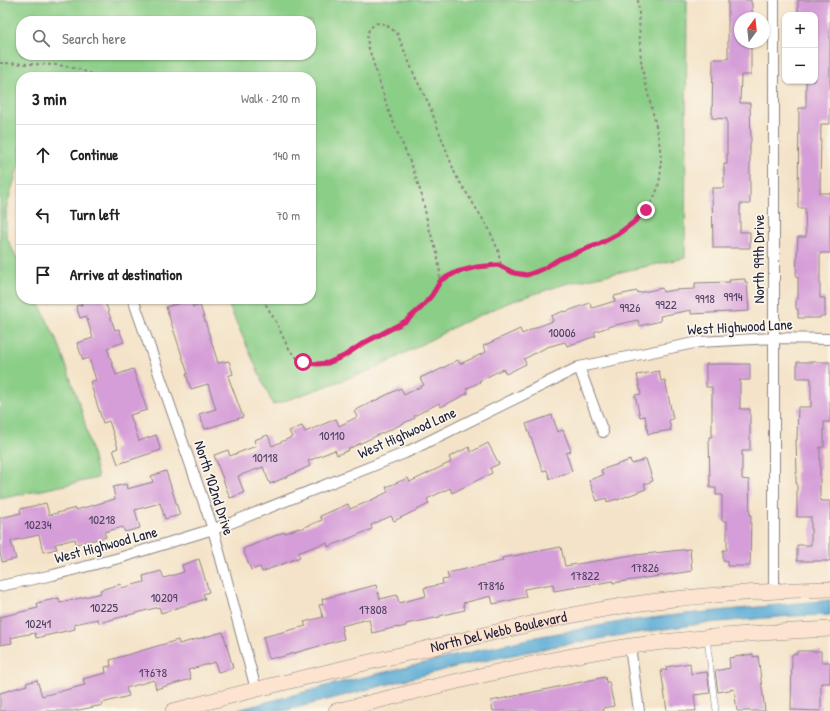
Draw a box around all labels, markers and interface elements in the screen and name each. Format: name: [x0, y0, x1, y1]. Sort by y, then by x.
north arrow: [734, 12, 770, 48]
map controls: [782, 12, 818, 84]
button: +: [782, 12, 818, 48]
search box: [16, 16, 316, 60]
icon: search: [30, 27, 52, 49]
text: Search here: [62, 28, 126, 49]
button: −: [782, 48, 818, 84]
text: 3 min: [32, 87, 67, 110]
text: Walk · 210 m: [241, 89, 300, 107]
icon: ahead: [32, 144, 54, 166]
text: Continue: [70, 144, 118, 165]
text: 140 m: [273, 146, 300, 164]
route end: [637, 201, 655, 219]
icon: left: [32, 204, 54, 226]
text: Turn left: [70, 204, 120, 225]
text: 70 m: [276, 206, 300, 224]
street label: North 99th Drive: [748, 215, 769, 303]
icon: arrive: [32, 264, 54, 286]
text: Arrive at destination: [70, 264, 182, 285]
house number: 9914: [723, 287, 743, 305]
house number: 9918: [695, 289, 715, 307]
house number: 9922: [655, 295, 677, 313]
house number: 9926: [620, 298, 640, 316]
street label: West Highwood Lane: [687, 313, 793, 340]
house number: 10006: [548, 323, 576, 341]
route start: [294, 353, 312, 371]
street label: West Highwood Lane: [354, 401, 459, 464]
house number: 10110: [319, 426, 345, 444]
street label: North 102nd Drive: [189, 438, 240, 538]
house number: 10118: [252, 448, 278, 466]
house number: 10218: [89, 510, 116, 528]
house number: 10234: [24, 515, 52, 533]
street label: West Highwood Lane: [52, 521, 160, 568]
house number: 17826: [631, 558, 659, 576]
house number: 17822: [571, 566, 599, 584]
house number: 17816: [478, 576, 504, 594]
house number: 10209: [150, 588, 178, 606]
house number: 10225: [90, 598, 119, 616]
house number: 17808: [359, 600, 387, 618]
street label: North Del Webb Boulevard: [428, 606, 569, 657]
house number: 10241: [25, 614, 51, 632]
house number: 17678: [139, 663, 168, 681]

